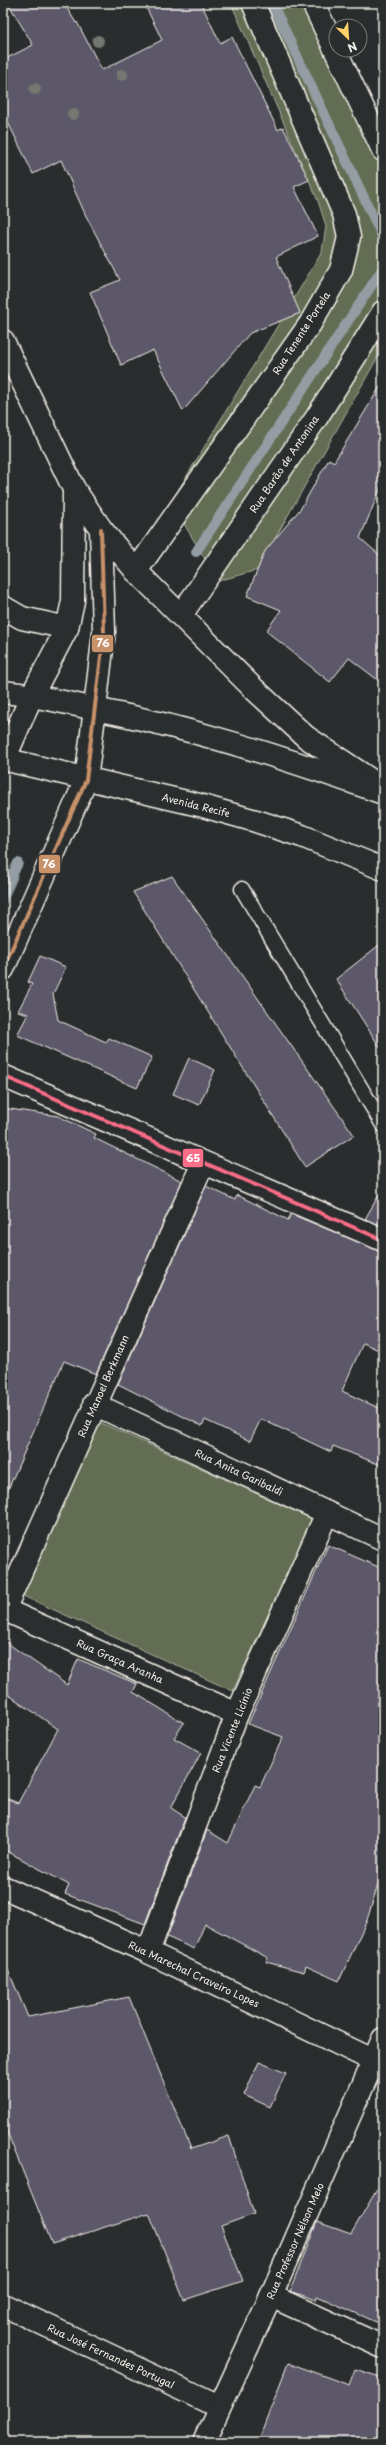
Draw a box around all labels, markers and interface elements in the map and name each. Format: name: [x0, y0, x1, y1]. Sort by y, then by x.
north arrow: [328, 18, 368, 58]
text: N: [345, 38, 360, 57]
street label: Rua Tenente Portela: [268, 288, 334, 377]
street label: Rua Barão de Antonina: [245, 411, 322, 515]
line badge: 76: [91, 634, 114, 653]
text: 76: [96, 634, 110, 651]
street label: Avenida Recife: [160, 789, 232, 820]
line badge: 76: [38, 854, 61, 874]
text: 76: [42, 855, 56, 872]
line badge: 65: [182, 1148, 204, 1168]
text: 65: [186, 1149, 200, 1166]
street label: Rua Manoel Berkmann: [73, 1332, 132, 1439]
street label: Rua Anita Garibaldi: [193, 1445, 286, 1499]
street label: Rua Graça Aranha: [74, 1635, 166, 1687]
street label: Rua Vicente Licínio: [208, 1685, 256, 1775]
street label: Rua Marechal Craveiro Lopes: [126, 1937, 262, 2011]
street label: Rua Professor Nélson Melo: [262, 2180, 327, 2301]
street label: Rua José Fernandes Portugal: [45, 2319, 177, 2392]

